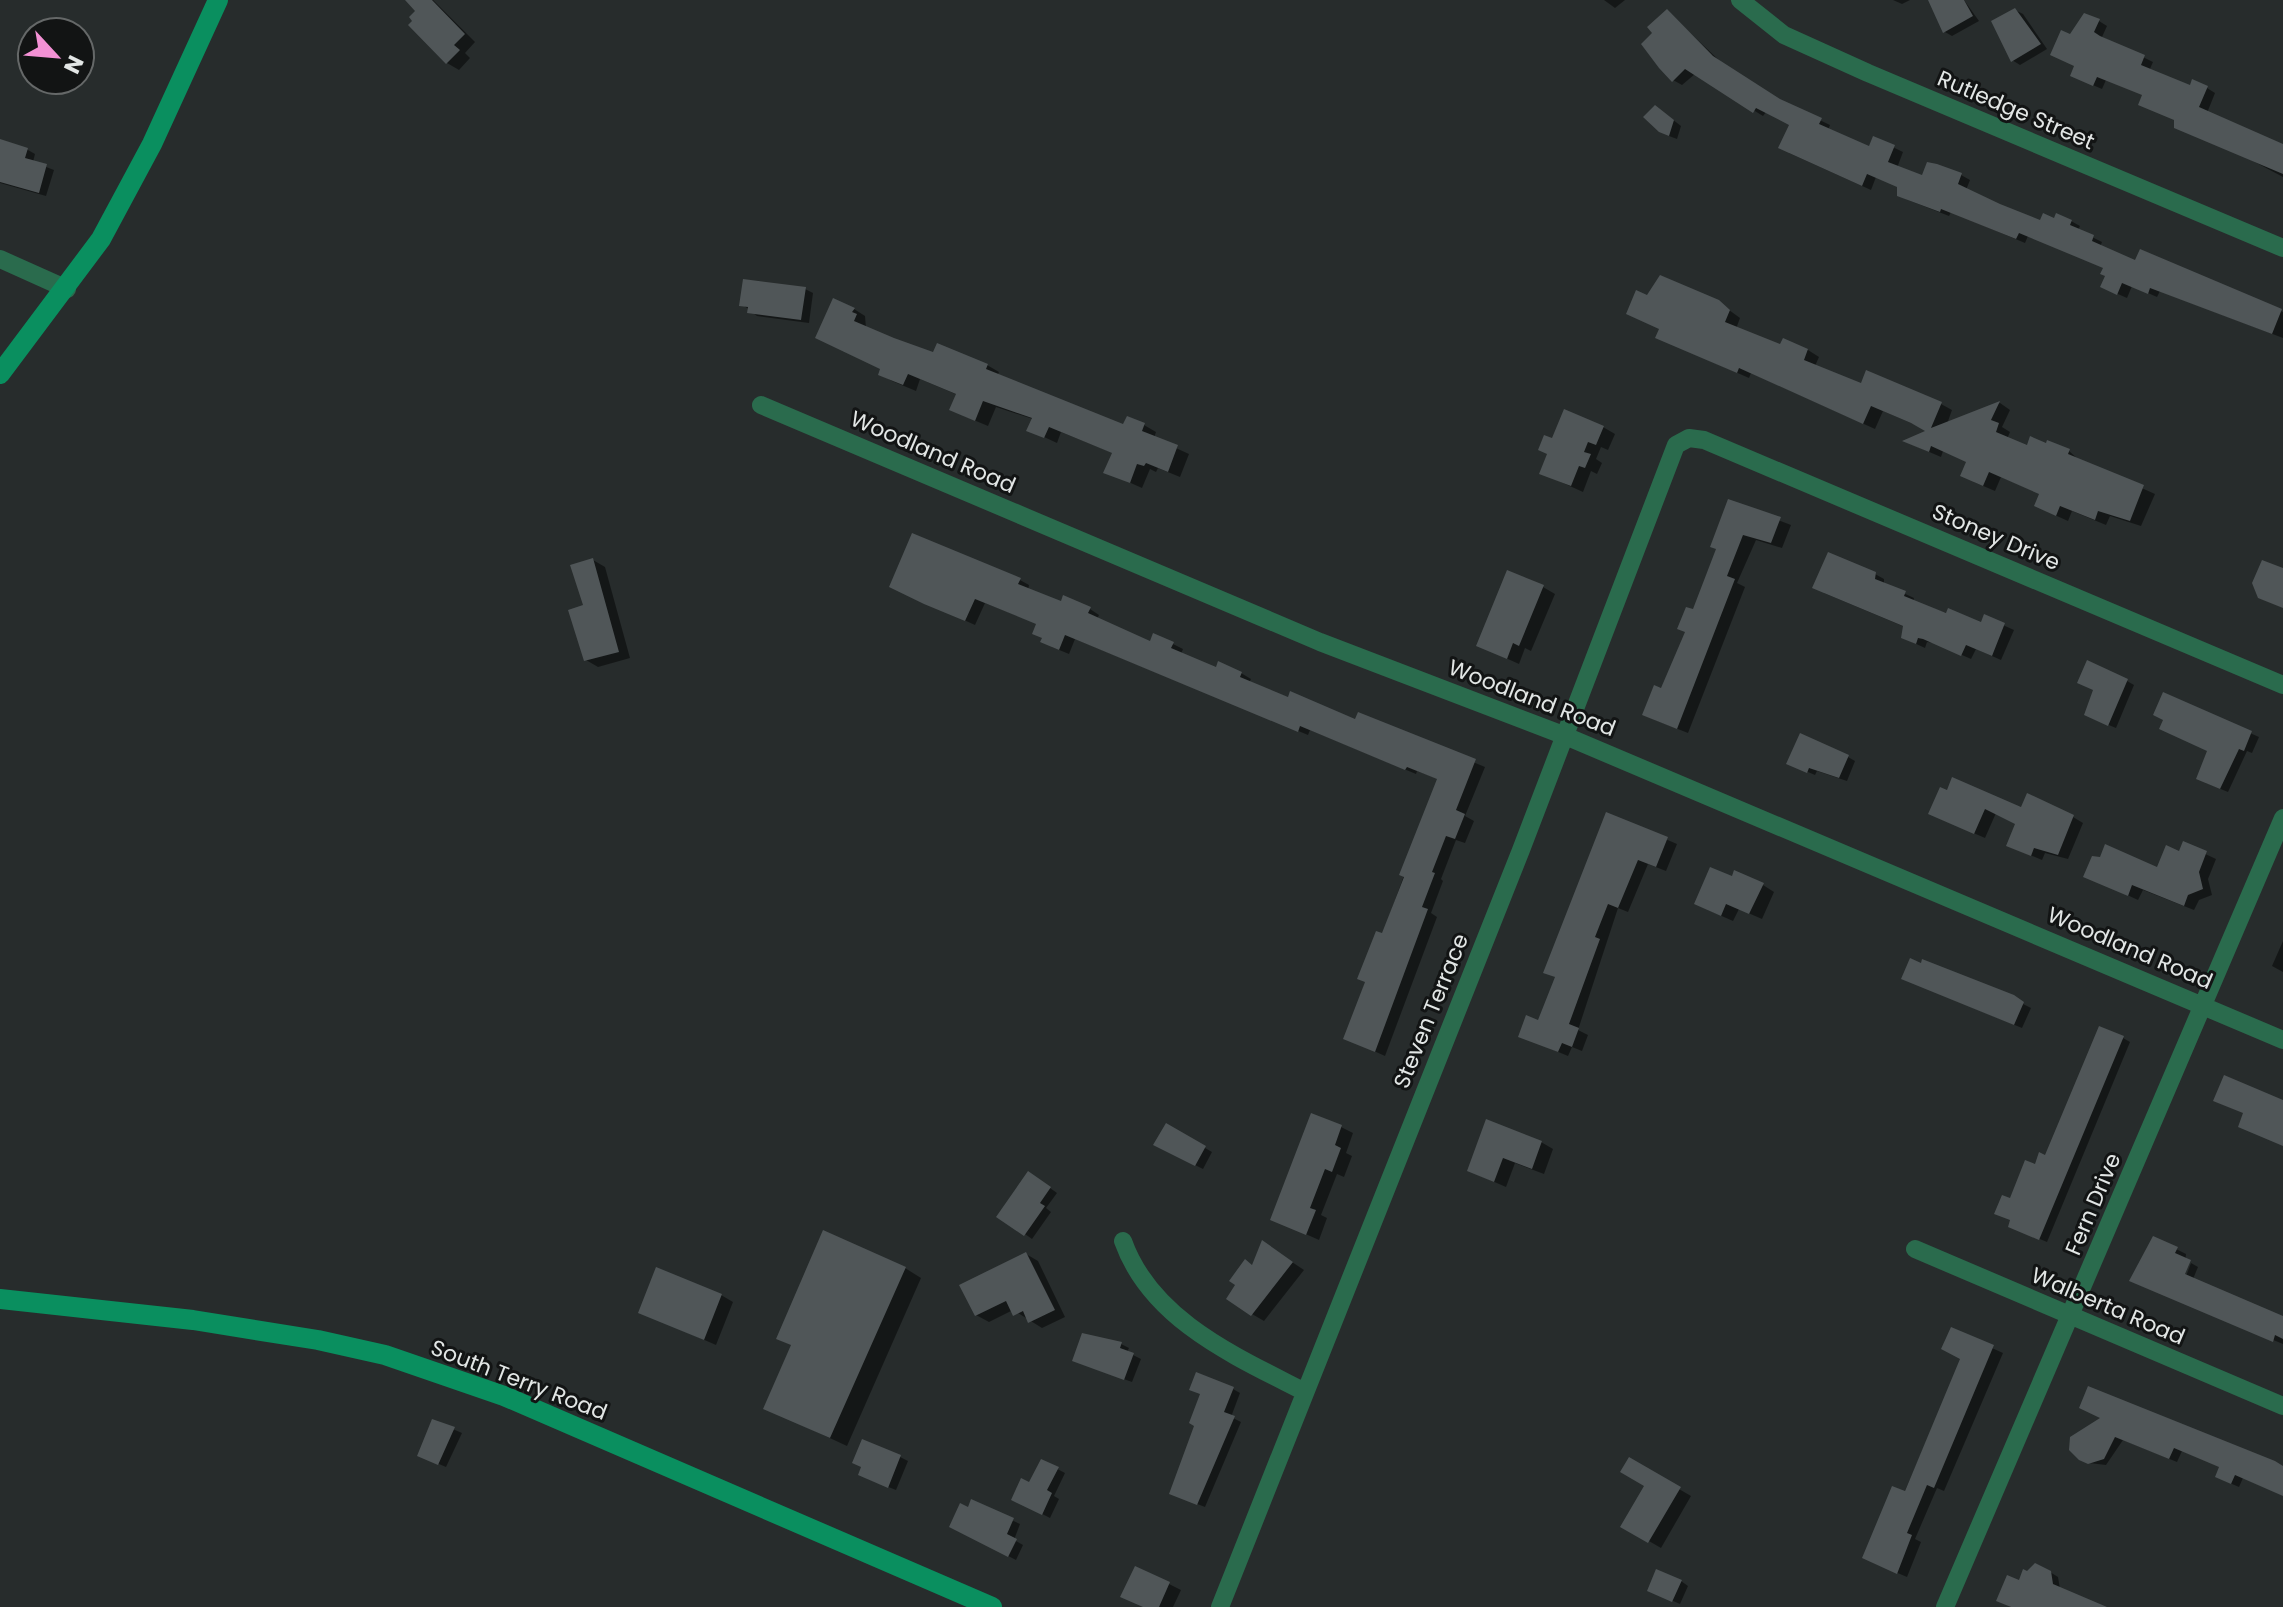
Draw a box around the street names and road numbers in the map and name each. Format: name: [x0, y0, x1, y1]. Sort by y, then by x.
street label: Rutledge Street: [1933, 63, 2099, 157]
street label: Woodland Road: [846, 403, 1020, 501]
street label: Stoney Drive: [1927, 496, 2065, 578]
street label: Woodland Road: [1444, 652, 1620, 744]
street label: Woodland Road: [2043, 899, 2217, 997]
street label: Steven Terrace: [1386, 929, 1476, 1093]
street label: Fern Drive: [2058, 1148, 2128, 1260]
street label: Walberta Road: [2026, 1260, 2190, 1352]
street label: South Terry Road: [426, 1332, 612, 1428]

